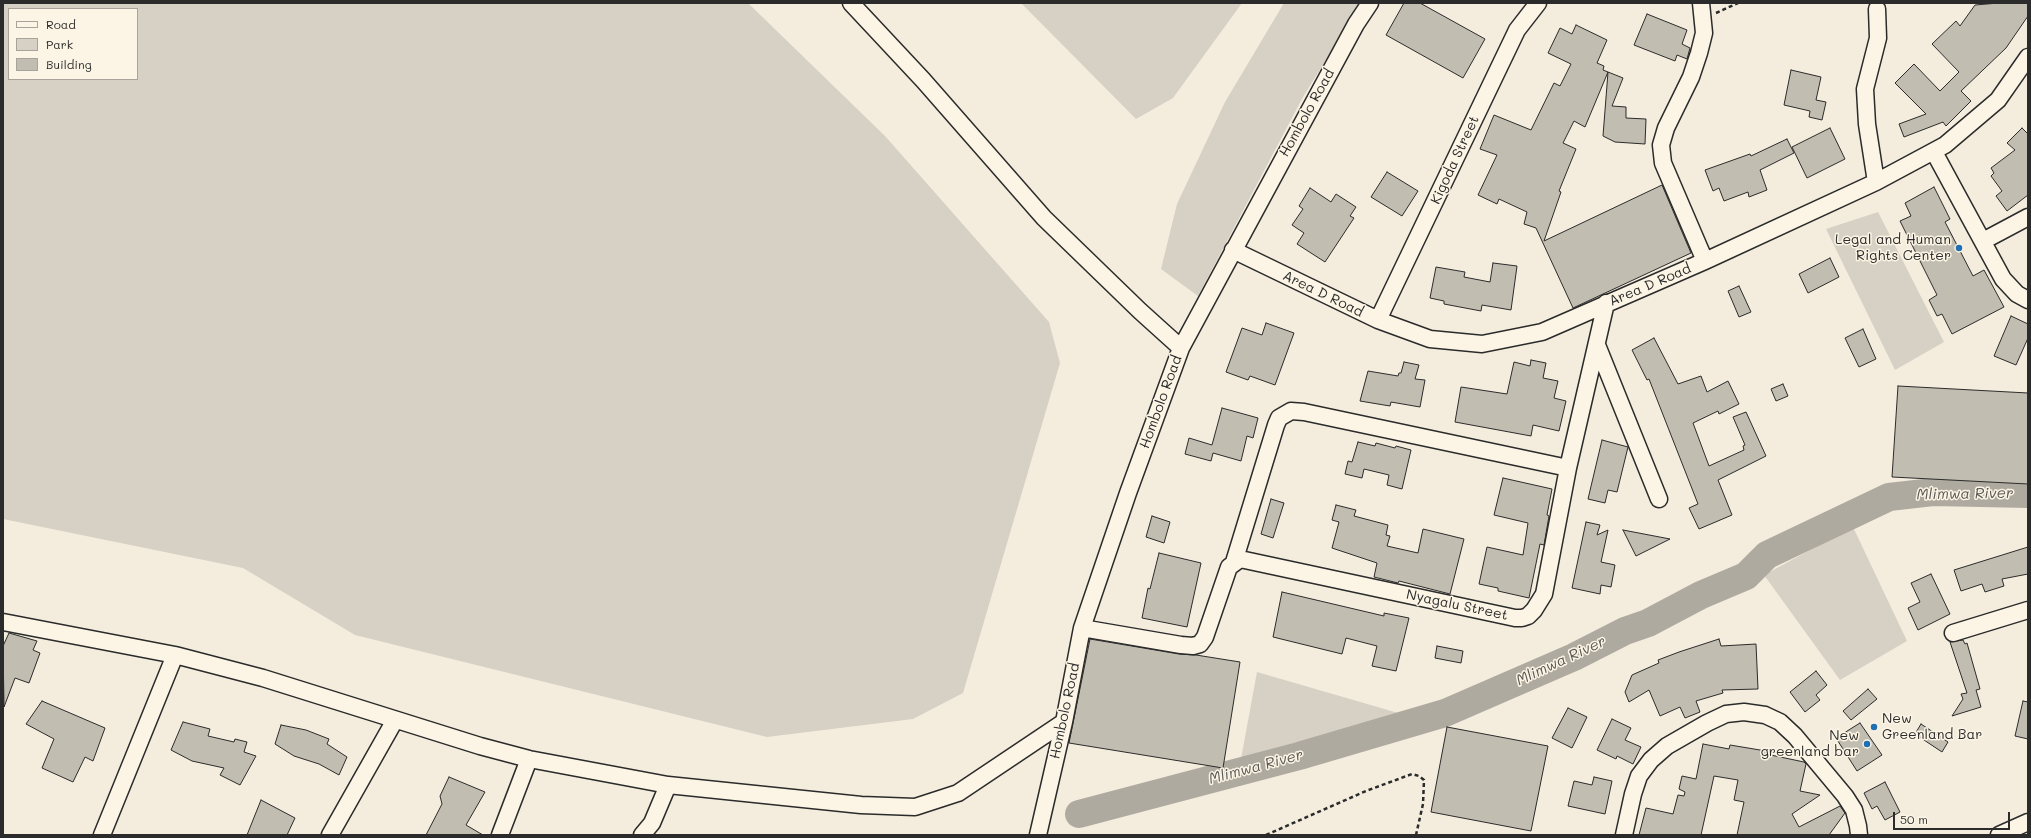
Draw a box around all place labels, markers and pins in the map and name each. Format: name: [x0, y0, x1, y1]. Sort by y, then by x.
place label: Legal and Human Rights Center: [1835, 232, 1951, 264]
marker: Legal and Human Rights Center: [1954, 243, 1964, 253]
place label: New Greenland Bar: [1882, 711, 1982, 744]
marker: New Greenland Bar: [1869, 722, 1879, 732]
place label: New greenland bar: [1761, 728, 1859, 760]
marker: New greenland bar: [1862, 739, 1872, 749]

